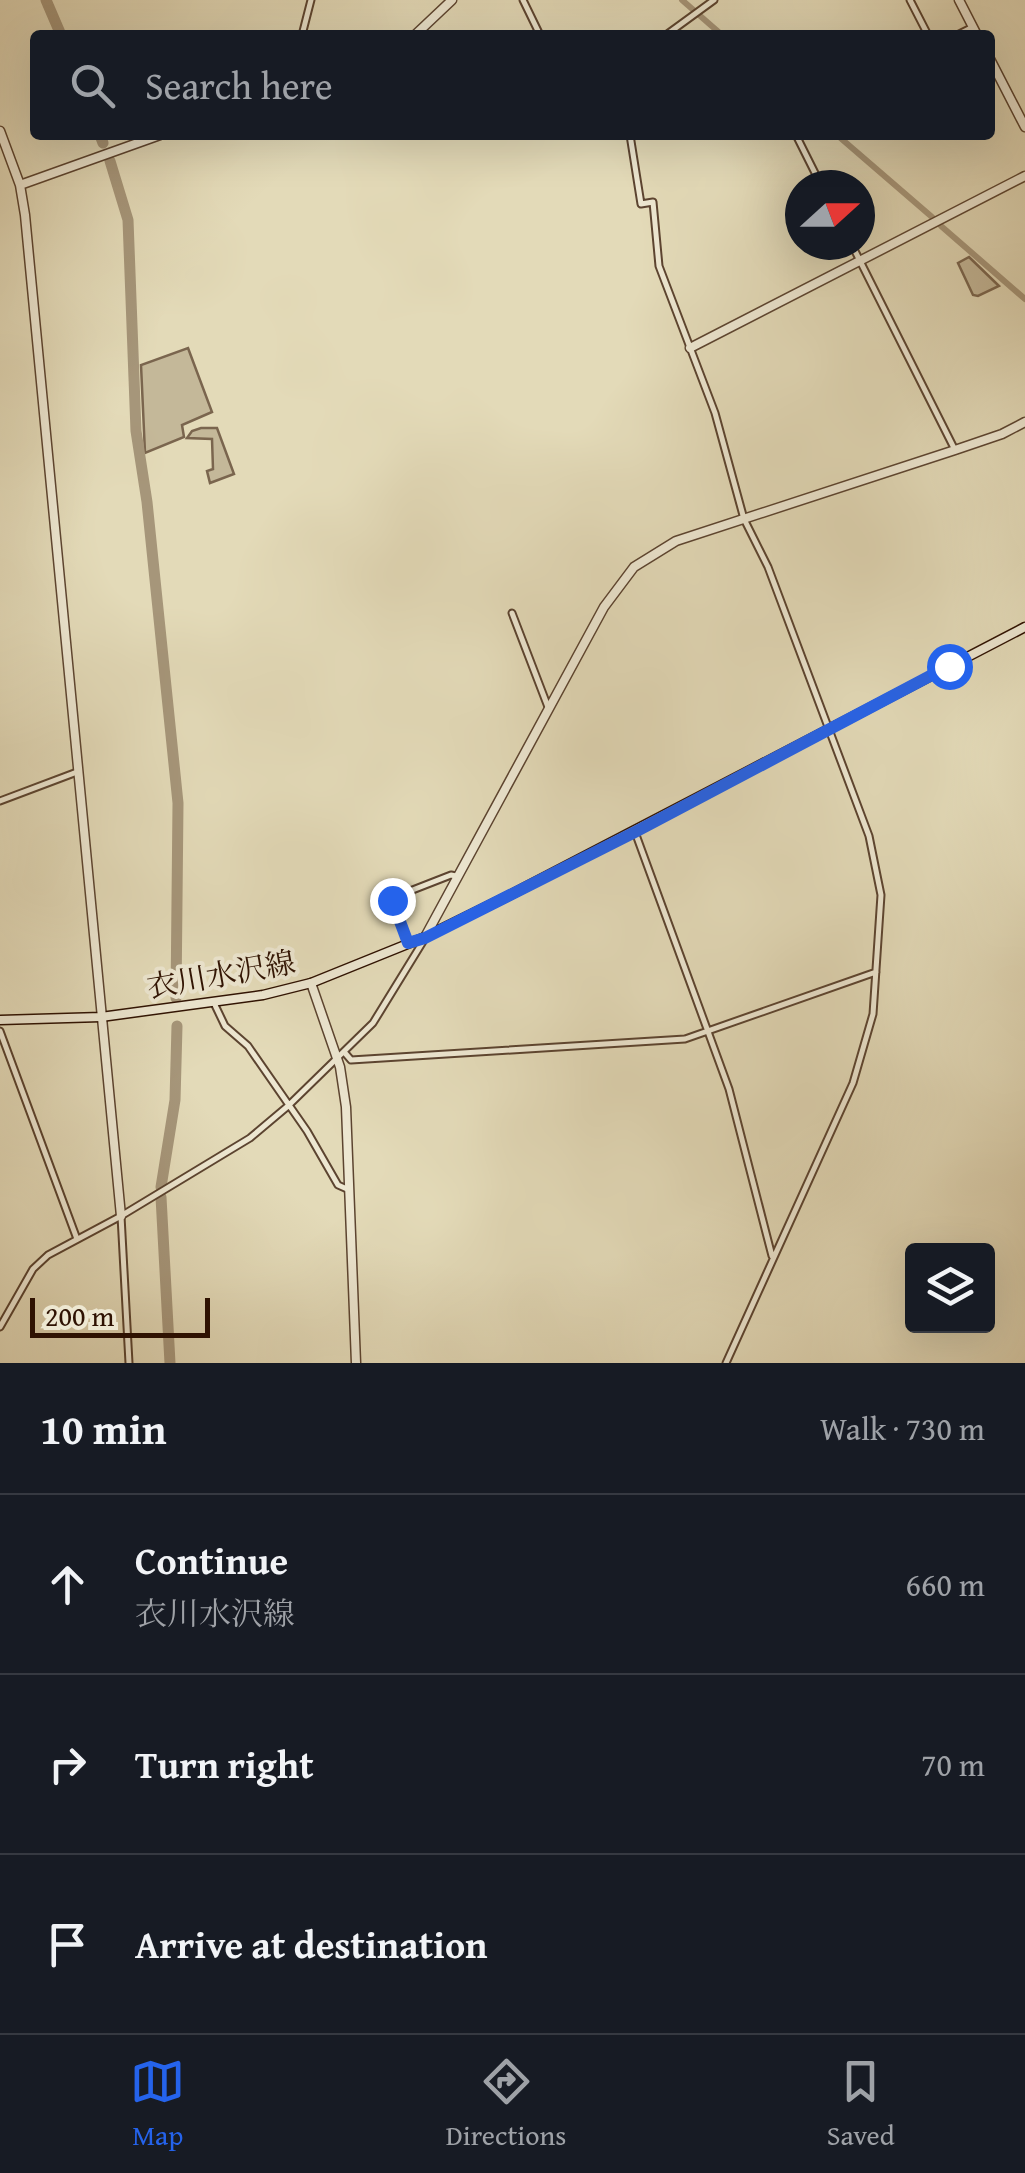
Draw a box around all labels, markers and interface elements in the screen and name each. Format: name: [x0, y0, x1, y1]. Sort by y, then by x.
search box: [30, 30, 995, 140]
text: Search here: [145, 57, 333, 113]
icon: search: [65, 58, 120, 113]
north arrow: [785, 170, 875, 260]
route start: [927, 644, 973, 690]
route end: [370, 878, 416, 924]
street label: 衣川水沢線: [143, 939, 299, 1009]
map controls: [905, 1243, 995, 1333]
button: layers: [905, 1243, 995, 1333]
scale bar: [30, 1293, 210, 1338]
text: 200 m: [45, 1295, 114, 1336]
text: 10 min: [40, 1398, 167, 1459]
text: Walk · 730 m: [820, 1405, 985, 1452]
text: Continue: [135, 1532, 288, 1588]
icon: ahead: [40, 1557, 95, 1612]
text: 660 m: [906, 1561, 985, 1608]
text: 衣川水沢線: [135, 1590, 295, 1637]
text: Turn right: [135, 1736, 314, 1792]
icon: right: [40, 1737, 95, 1792]
text: 70 m: [921, 1741, 985, 1788]
text: Arrive at destination: [135, 1916, 488, 1972]
icon: arrive: [40, 1917, 95, 1972]
tab: Map: [130, 2054, 185, 2155]
tab: Directions: [446, 2054, 566, 2155]
tab: Saved: [827, 2054, 895, 2155]

